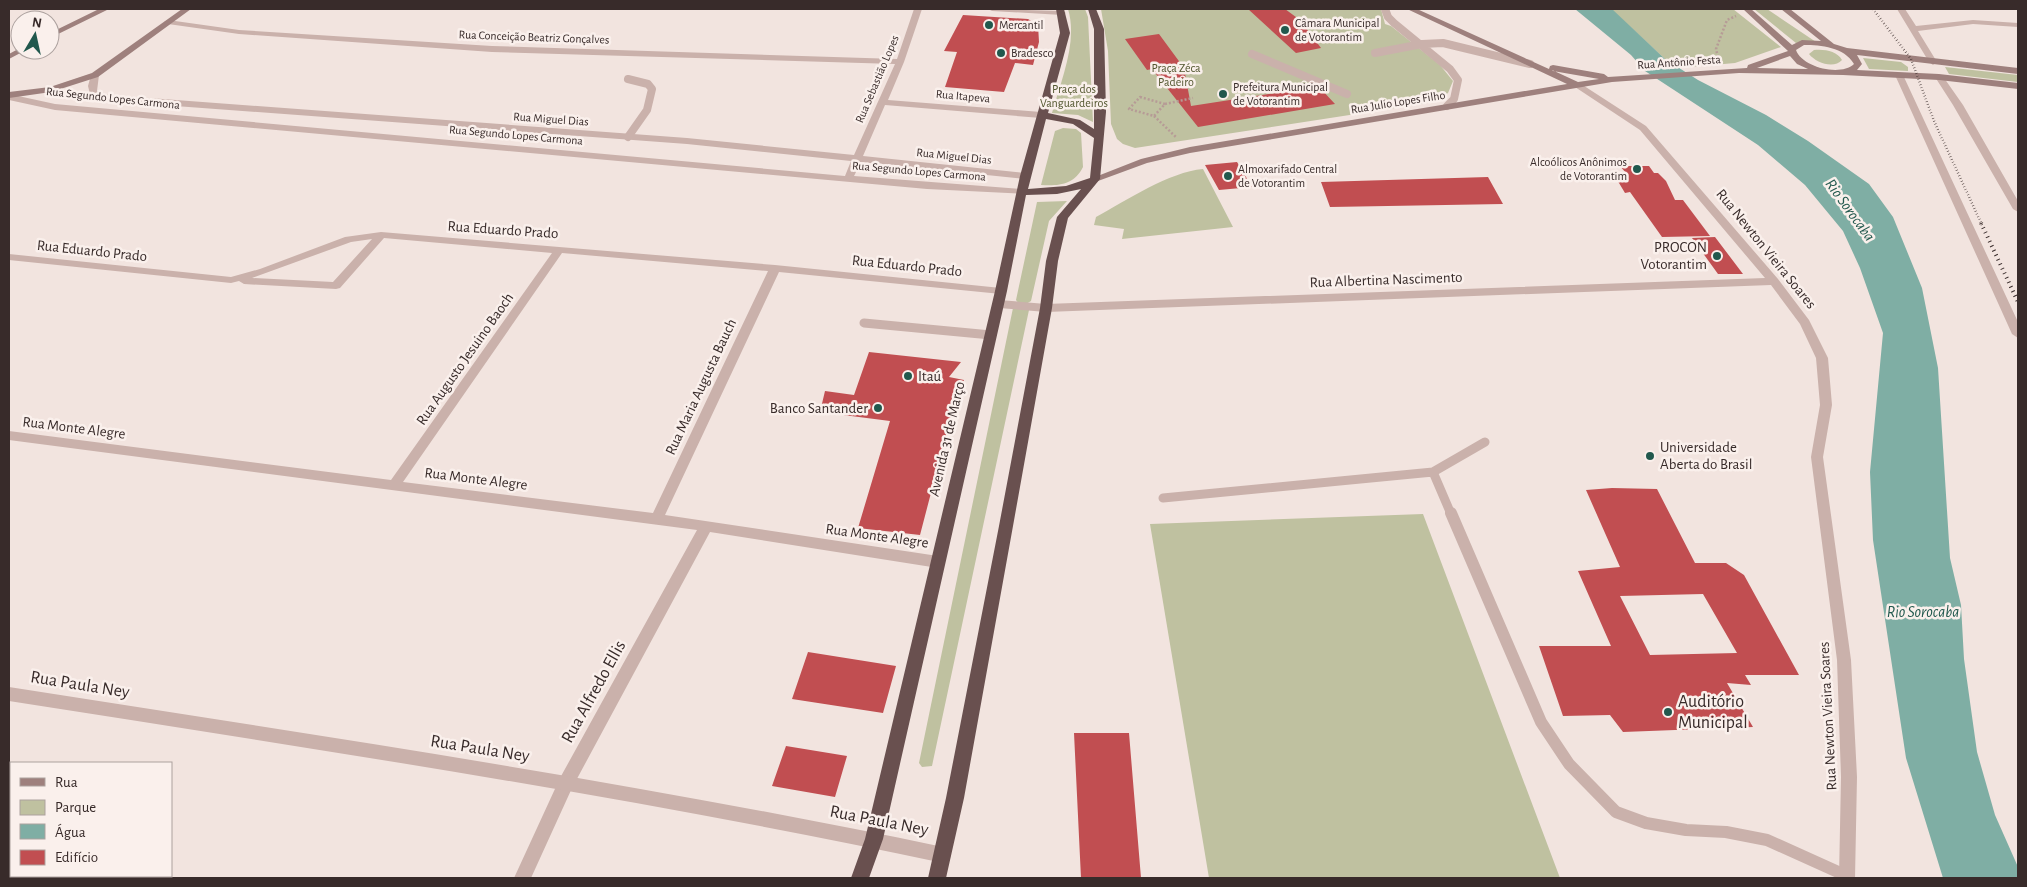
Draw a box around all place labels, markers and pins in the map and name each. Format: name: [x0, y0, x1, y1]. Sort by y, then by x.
place label: Câmara Municipal de Votorantim: [1295, 17, 1379, 43]
marker: Mercantil: [983, 19, 995, 31]
place label: Mercantil: [999, 19, 1043, 31]
marker: Câmara Municipal de Votorantim: [1279, 24, 1291, 36]
marker: Bradesco: [995, 47, 1007, 59]
place label: Bradesco: [1011, 47, 1053, 59]
place label: Prefeitura Municipal de Votorantim: [1233, 81, 1328, 107]
marker: Prefeitura Municipal de Votorantim: [1217, 88, 1229, 100]
place label: Alcoólicos Anônimos de Votorantim: [1530, 156, 1627, 182]
place label: Almoxarifado Central de Votorantim: [1238, 163, 1337, 189]
marker: Alcoólicos Anônimos de Votorantim: [1631, 163, 1643, 175]
marker: Almoxarifado Central de Votorantim: [1222, 170, 1234, 182]
place label: PROCON Votorantim: [1640, 240, 1707, 272]
marker: PROCON Votorantim: [1711, 250, 1723, 262]
place label: Itaú: [918, 369, 942, 384]
marker: Itaú: [902, 370, 914, 382]
place label: Banco Santander: [770, 401, 868, 416]
marker: Banco Santander: [872, 402, 884, 414]
place label: Universidade Aberta do Brasil: [1660, 440, 1752, 472]
marker: Universidade Aberta do Brasil: [1644, 450, 1656, 462]
place label: Auditório Municipal: [1678, 693, 1748, 732]
marker: Auditório Municipal: [1662, 706, 1674, 718]

